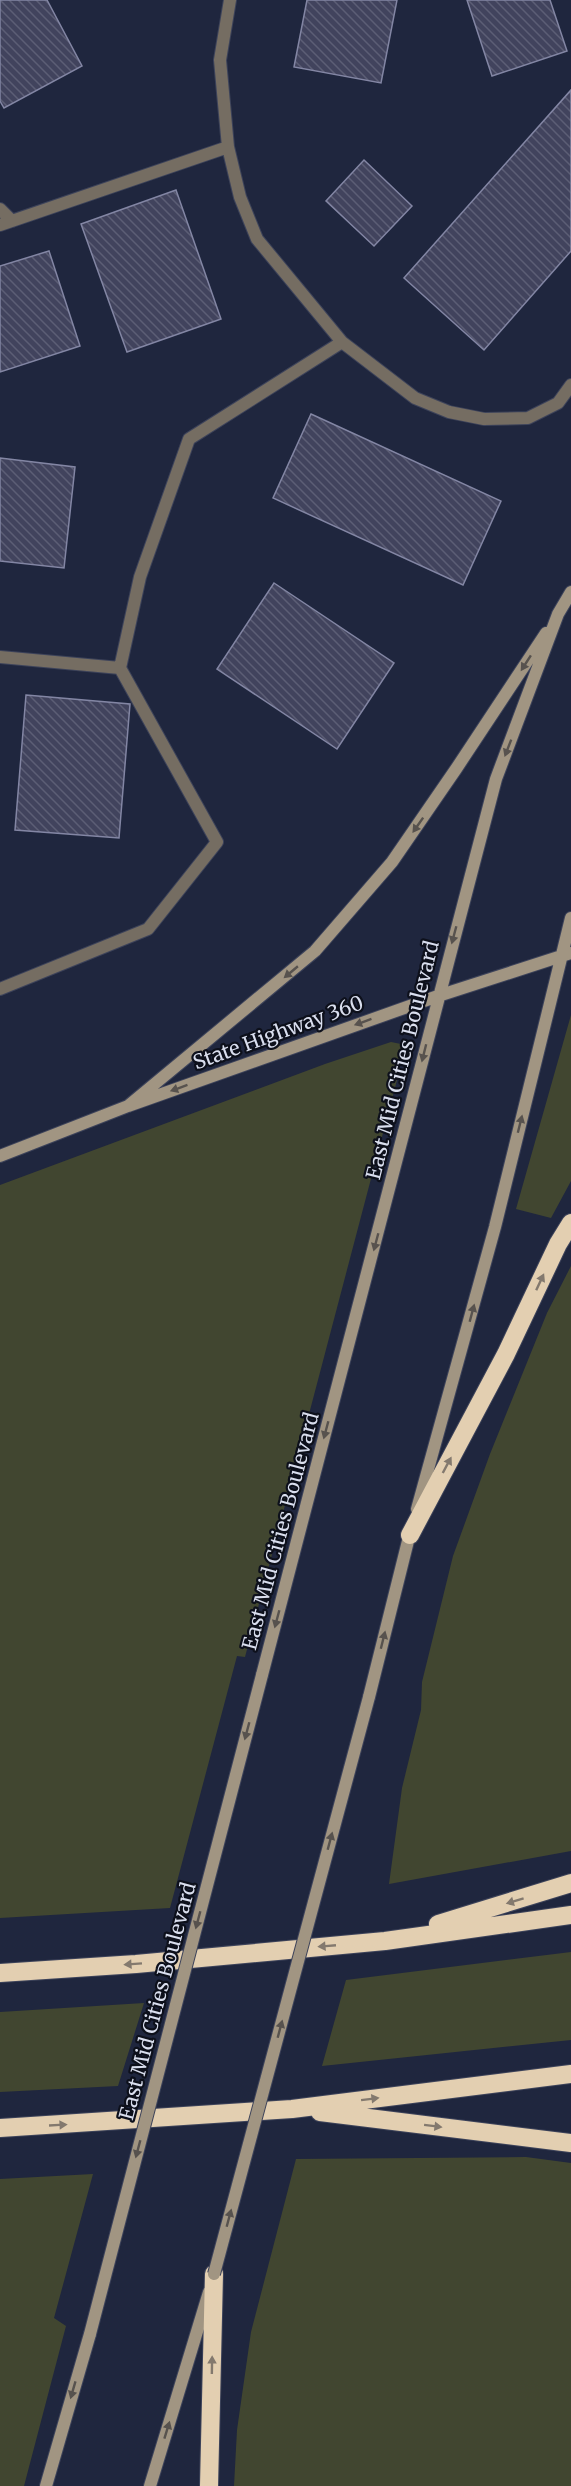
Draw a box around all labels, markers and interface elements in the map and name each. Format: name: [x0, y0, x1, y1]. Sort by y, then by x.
one-way arrow: [521, 655, 532, 671]
one-way arrow: [503, 739, 513, 757]
one-way arrow: [413, 817, 424, 833]
one-way arrow: [449, 926, 459, 944]
street label: East Mid Cities Boulevard: [360, 938, 444, 1182]
one-way arrow: [283, 965, 298, 978]
street label: State Highway 360: [189, 990, 367, 1074]
one-way arrow: [354, 1018, 372, 1028]
one-way arrow: [418, 1043, 428, 1062]
one-way arrow: [170, 1083, 188, 1093]
one-way arrow: [516, 1114, 526, 1133]
one-way arrow: [370, 1232, 380, 1251]
one-way arrow: [536, 1273, 545, 1290]
one-way arrow: [468, 1303, 477, 1321]
street label: East Mid Cities Boulevard: [236, 1409, 324, 1653]
one-way arrow: [321, 1421, 331, 1439]
one-way arrow: [442, 1456, 452, 1473]
one-way arrow: [272, 1610, 281, 1628]
one-way arrow: [379, 1631, 388, 1649]
one-way arrow: [242, 1722, 252, 1740]
one-way arrow: [326, 1832, 335, 1850]
street label: East Mid Cities Boulevard: [113, 1879, 201, 2123]
one-way arrow: [506, 1896, 524, 1906]
one-way arrow: [193, 1911, 202, 1929]
one-way arrow: [317, 1941, 336, 1951]
one-way arrow: [123, 1959, 142, 1969]
one-way arrow: [275, 2020, 285, 2038]
one-way arrow: [361, 2094, 380, 2104]
one-way arrow: [49, 2121, 68, 2130]
one-way arrow: [424, 2121, 443, 2131]
one-way arrow: [133, 2140, 142, 2158]
one-way arrow: [225, 2208, 234, 2226]
one-way arrow: [207, 2355, 216, 2374]
one-way arrow: [68, 2381, 77, 2399]
one-way arrow: [163, 2421, 172, 2439]

